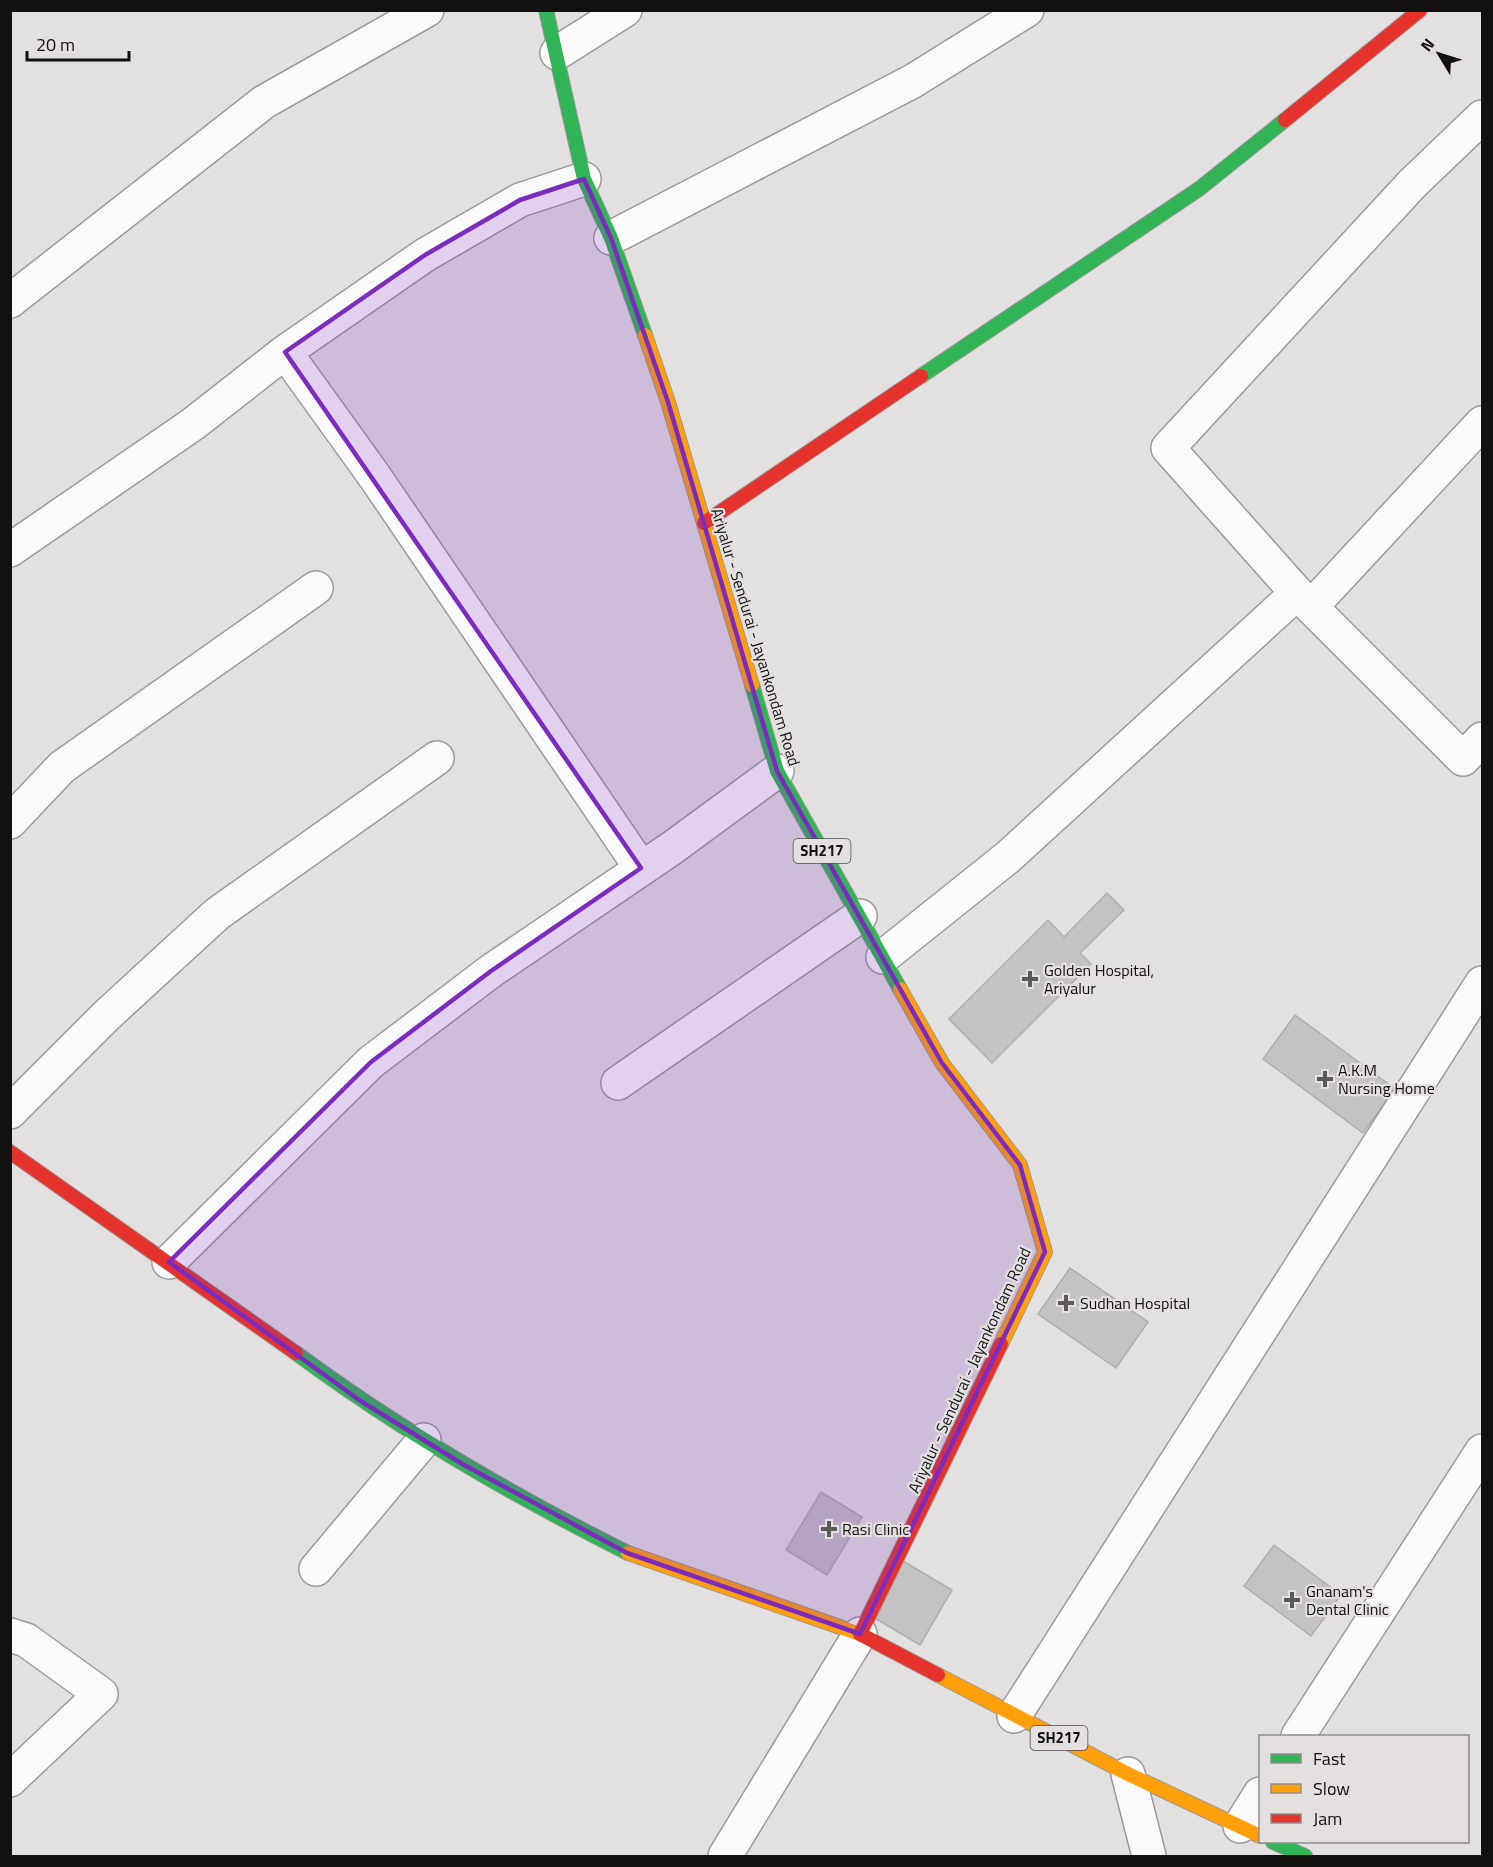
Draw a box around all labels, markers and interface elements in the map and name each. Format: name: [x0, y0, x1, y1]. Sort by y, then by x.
scale bar: [27, 24, 129, 62]
north arrow: [1409, 24, 1469, 84]
text: 20 m: [36, 31, 75, 58]
text: N: [1414, 33, 1440, 57]
street label: Ariyalur - Sendurai - Jayankondam Road: [705, 505, 807, 769]
road number: SH217: [794, 839, 850, 863]
place label: Golden Hospital, Ariyalur: [1044, 958, 1154, 1000]
marker: Golden Hospital, Ariyalur: [1021, 970, 1039, 988]
place label: A.K.M Nursing Home: [1338, 1058, 1435, 1100]
marker: A.K.M Nursing Home: [1316, 1070, 1334, 1088]
street label: Ariyalur - Sendurai - Jayankondam Road: [901, 1243, 1037, 1497]
place label: Sudhan Hospital: [1080, 1291, 1190, 1315]
marker: Sudhan Hospital: [1057, 1294, 1075, 1312]
place label: Rasi Clinic: [842, 1517, 909, 1541]
marker: Rasi Clinic: [820, 1520, 838, 1538]
place label: Gnanam's Dental Clinic: [1306, 1579, 1389, 1621]
marker: Gnanam's Dental Clinic: [1283, 1591, 1301, 1609]
road number: SH217: [1030, 1726, 1088, 1750]
legend: [1259, 1735, 1469, 1843]
text: Fast: [1313, 1745, 1346, 1772]
text: Slow: [1313, 1775, 1350, 1802]
text: Jam: [1313, 1805, 1342, 1832]

